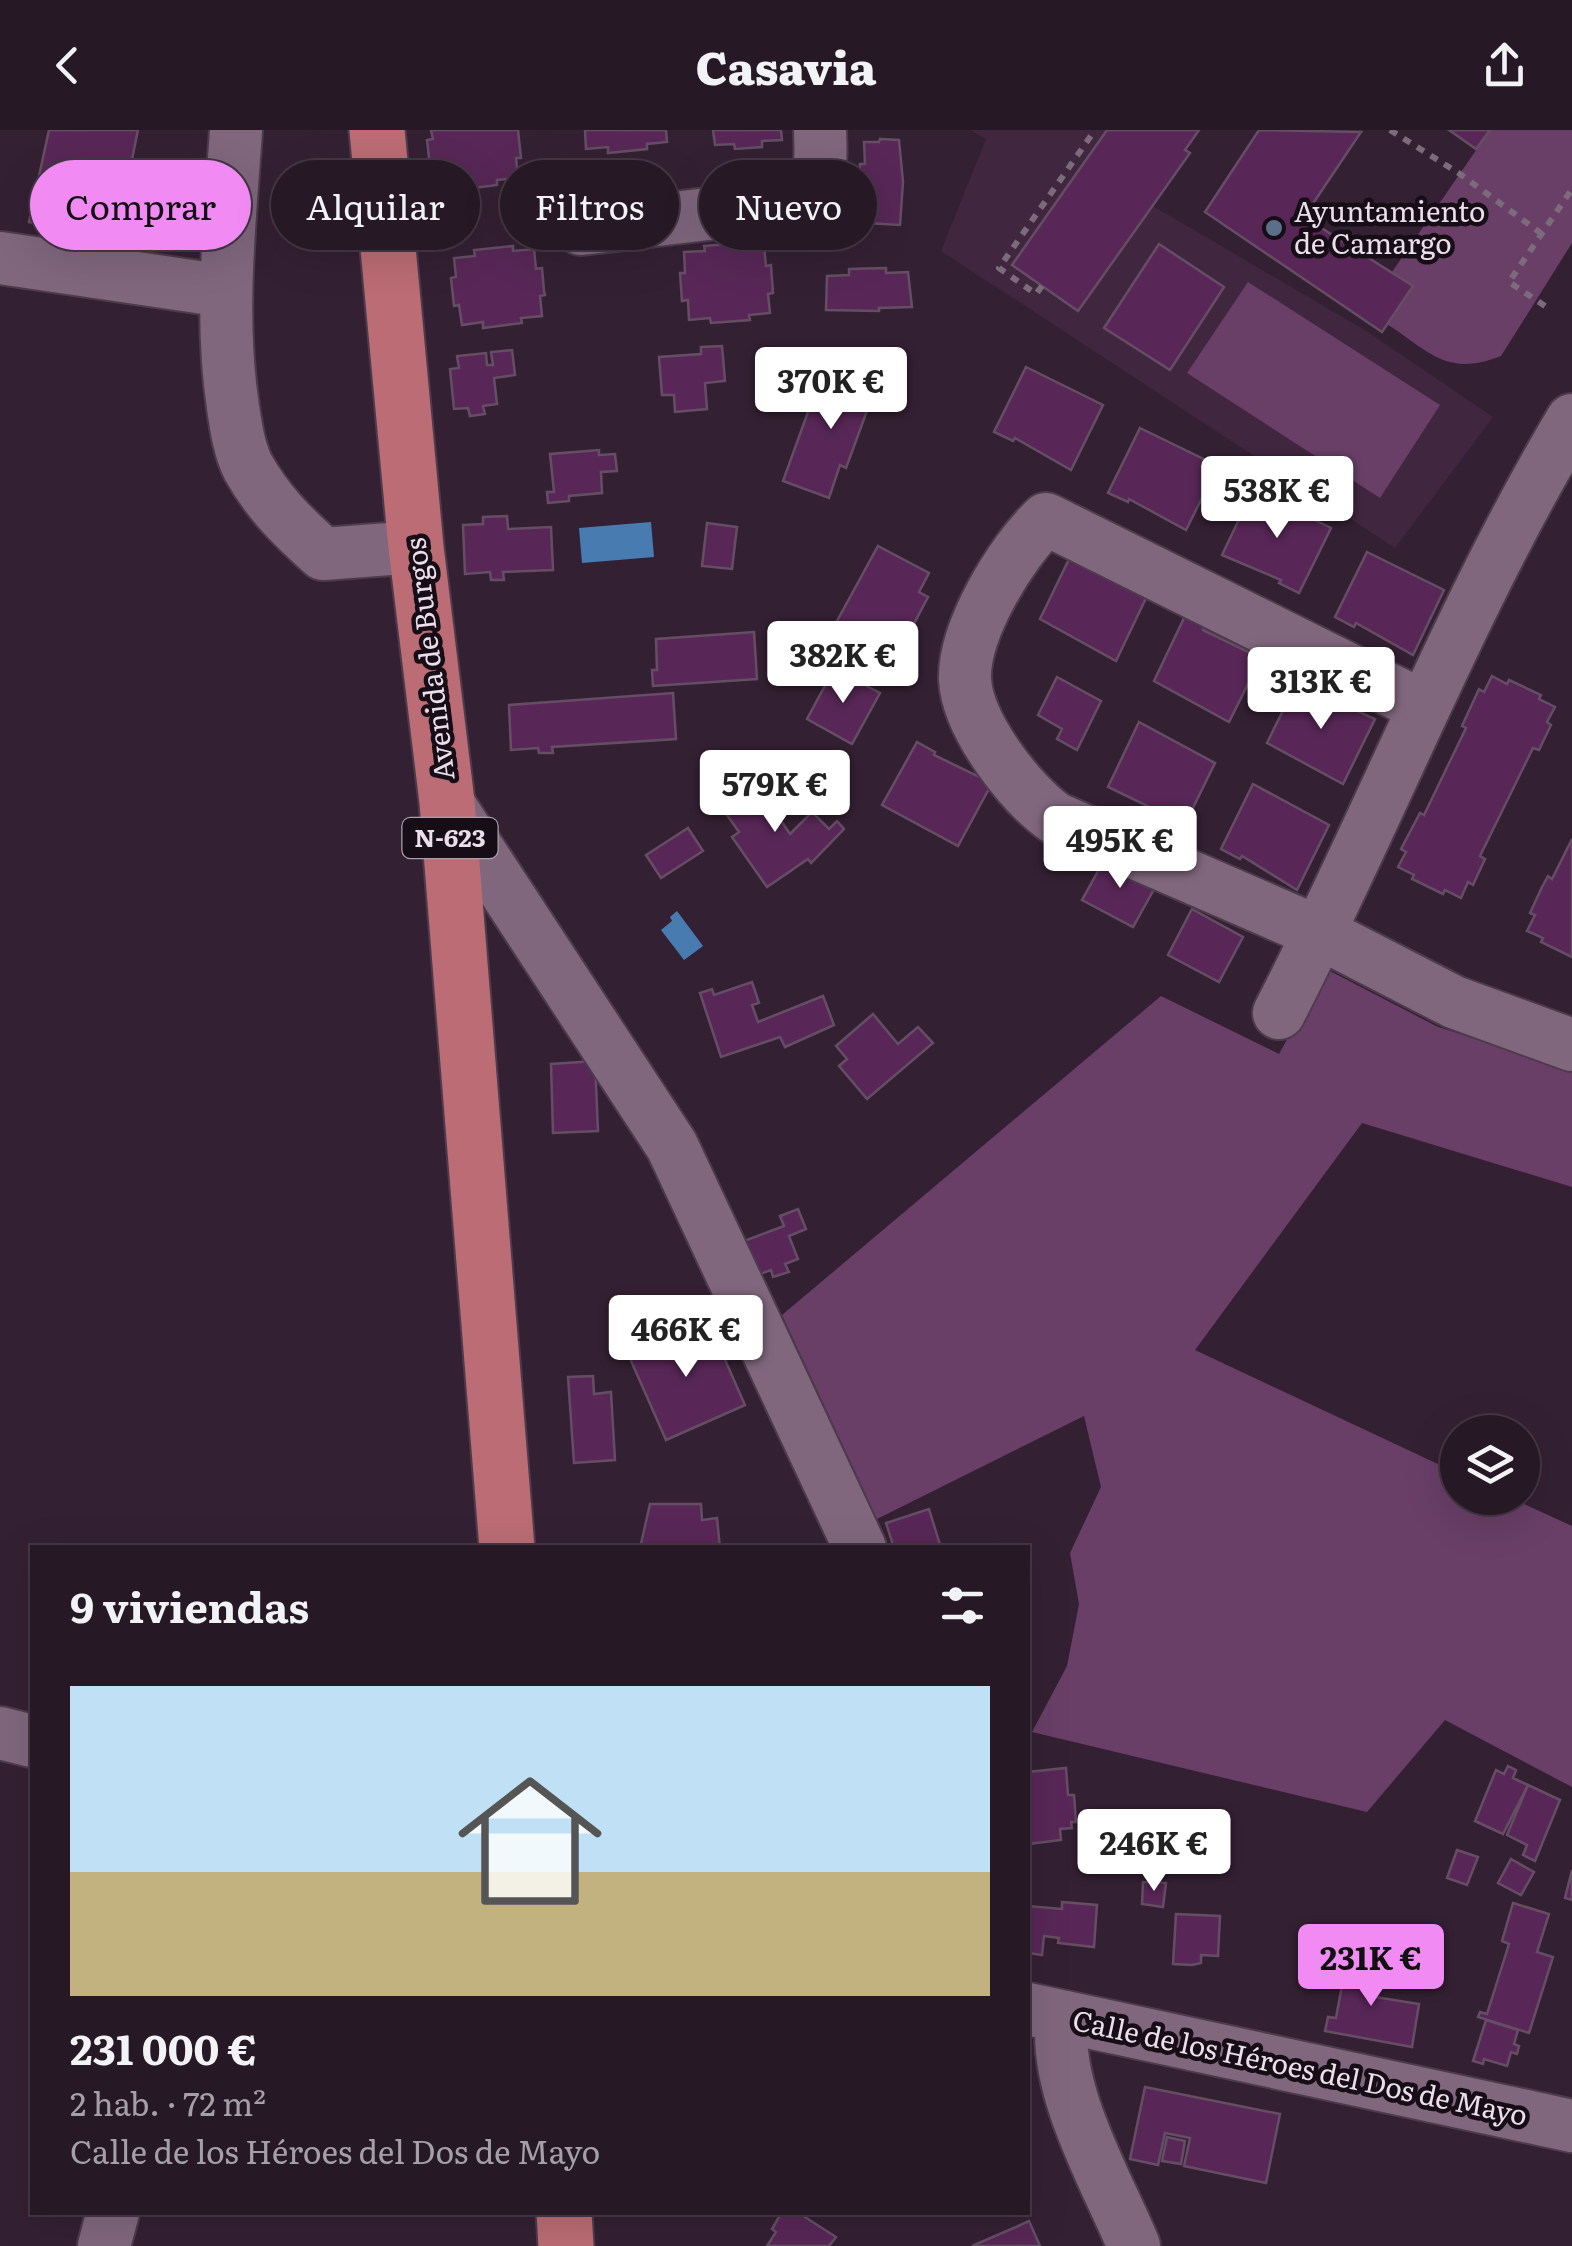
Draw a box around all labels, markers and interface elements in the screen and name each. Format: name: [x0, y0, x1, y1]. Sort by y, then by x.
text: Casavia: [696, 32, 876, 99]
icon: back: [40, 38, 95, 93]
icon: share: [1477, 38, 1532, 93]
chip: Comprar: [30, 160, 251, 250]
chip: Alquilar: [271, 160, 480, 250]
chip: Filtros: [500, 160, 679, 250]
chip: Nuevo: [699, 160, 877, 250]
place label: Ayuntamiento de Camargo: [1294, 189, 1486, 263]
marker: Ayuntamiento de Camargo: [1263, 217, 1285, 239]
pin: 370K €: [750, 347, 912, 432]
text: 370K €: [777, 355, 885, 403]
pin: 538K €: [1196, 456, 1358, 541]
text: 538K €: [1223, 464, 1331, 512]
street label: Avenida de Burgos: [392, 536, 464, 783]
pin: 382K €: [762, 621, 924, 706]
text: 382K €: [789, 629, 897, 677]
pin: 313K €: [1240, 647, 1402, 732]
text: 313K €: [1270, 655, 1372, 703]
pin: 579K €: [694, 750, 856, 835]
text: 579K €: [722, 758, 828, 806]
pin: 495K €: [1039, 806, 1201, 891]
text: 495K €: [1066, 814, 1174, 862]
road number: N-623: [402, 818, 498, 858]
pin: 466K €: [605, 1295, 767, 1380]
text: 466K €: [631, 1303, 741, 1351]
map controls: [1440, 1415, 1540, 1515]
button: layers: [1440, 1415, 1540, 1515]
text: 9 viviendas: [70, 1574, 309, 1636]
icon: filters: [935, 1578, 990, 1633]
icon: home: [440, 1751, 620, 1931]
pin: 246K €: [1073, 1809, 1235, 1894]
text: 246K €: [1100, 1817, 1208, 1865]
pin: 231K €: [1290, 1924, 1452, 2009]
text: 231K €: [1320, 1932, 1422, 1980]
street label: Calle de los Héroes del Dos de Mayo: [1069, 1997, 1532, 2135]
text: 231 000 €: [70, 2016, 257, 2078]
text: 2 hab. · 72 m²: [70, 2078, 266, 2126]
text: Calle de los Héroes del Dos de Mayo: [70, 2126, 600, 2174]

